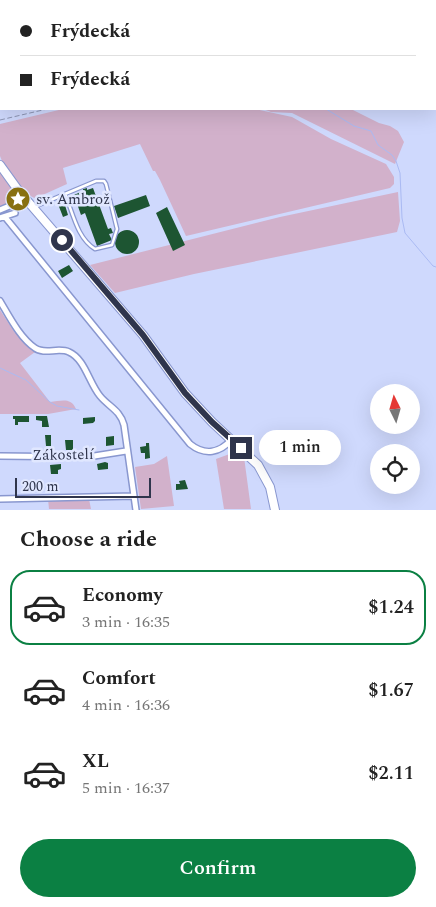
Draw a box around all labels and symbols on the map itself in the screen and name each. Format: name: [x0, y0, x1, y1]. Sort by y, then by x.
place icon: sv. Ambrož: [5, 186, 31, 212]
place label: sv. Ambrož: [36, 188, 110, 211]
route start: [51, 229, 73, 251]
north arrow: [370, 384, 420, 434]
callout: 1 min: [258, 430, 341, 466]
route end: [230, 437, 252, 459]
street label: Zákostelí: [32, 443, 95, 467]
scale bar: [15, 474, 151, 498]

